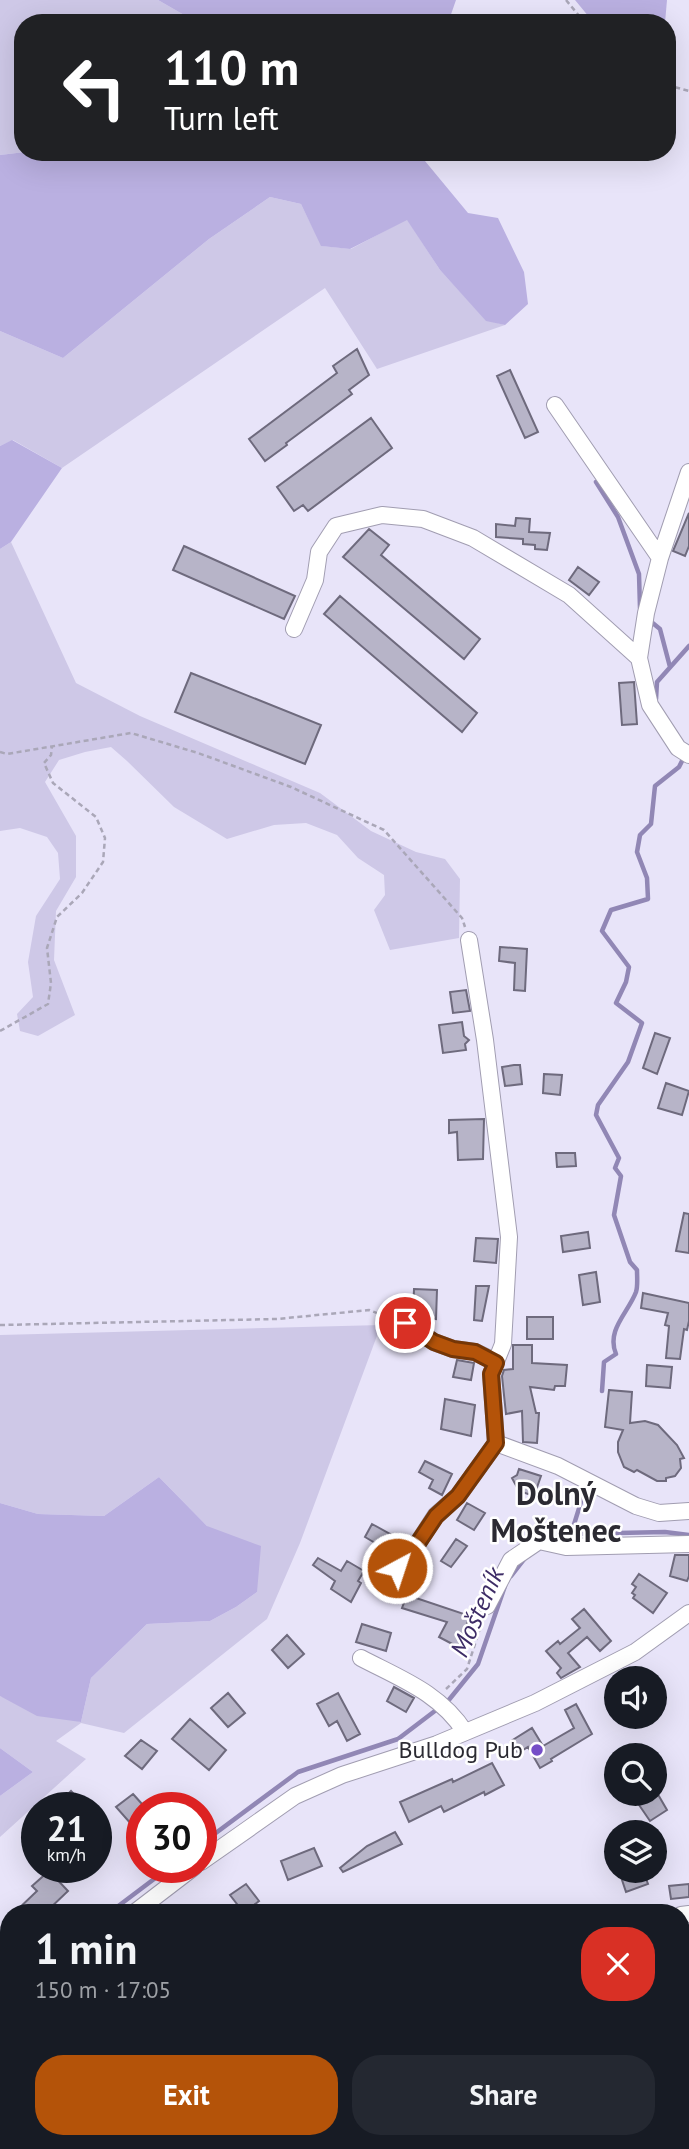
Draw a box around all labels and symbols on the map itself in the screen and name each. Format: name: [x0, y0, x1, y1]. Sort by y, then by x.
pin: [375, 1293, 435, 1353]
district label: Dolný Moštenec: [491, 1472, 622, 1551]
position arrow: [360, 1531, 434, 1605]
water label: Mošteník: [442, 1560, 511, 1662]
place label: Bulldog Pub: [398, 1734, 523, 1765]
marker: Bulldog Pub: [529, 1742, 545, 1758]
speed limit sign: 30: [126, 1792, 217, 1883]

